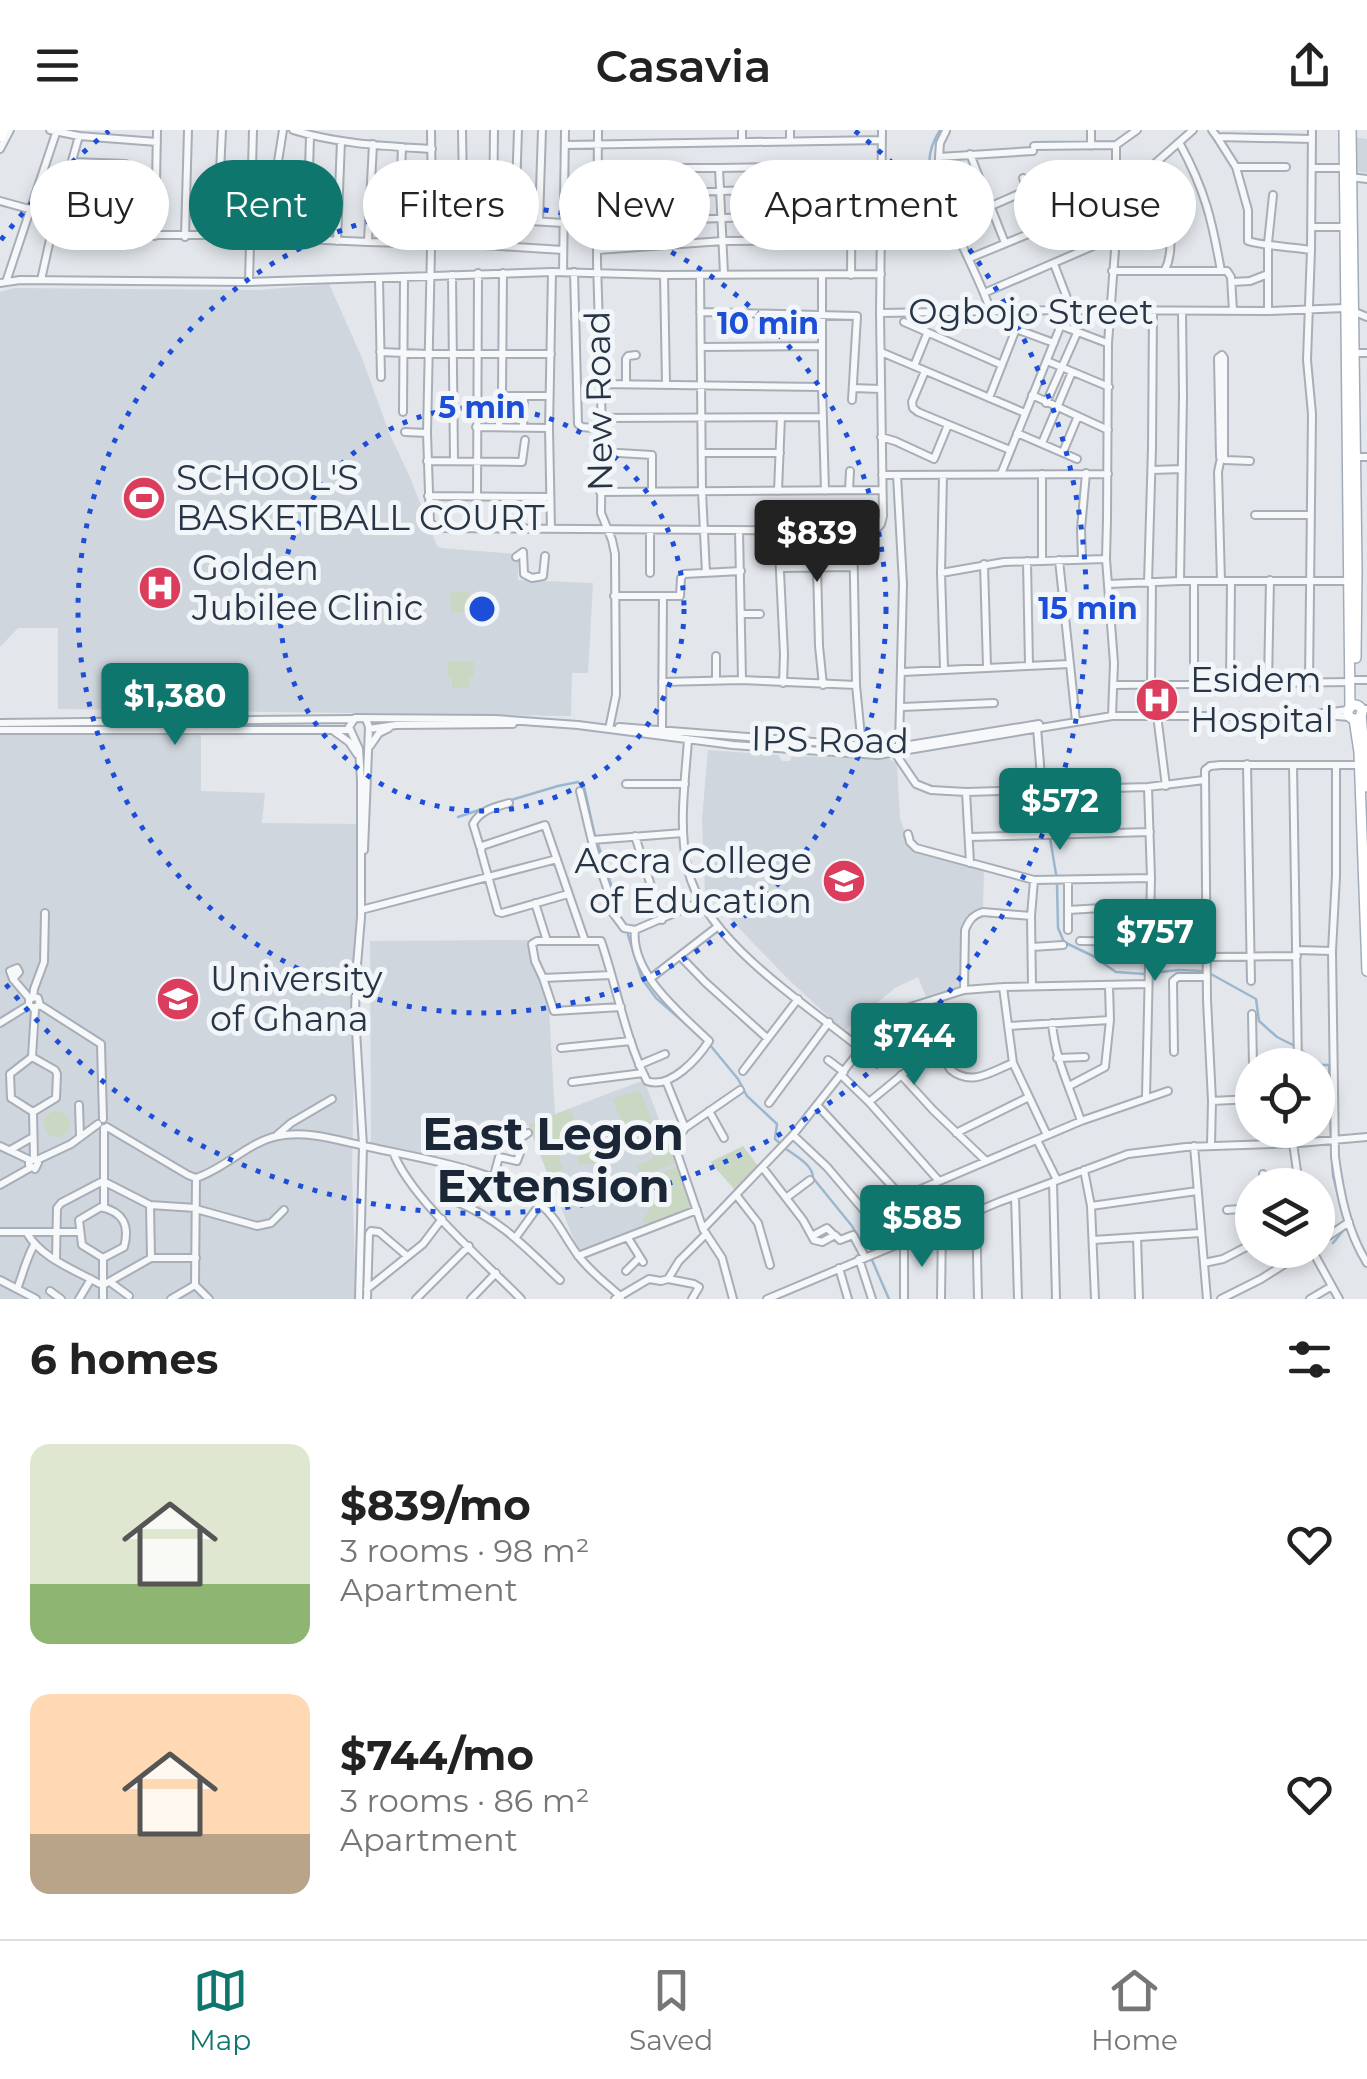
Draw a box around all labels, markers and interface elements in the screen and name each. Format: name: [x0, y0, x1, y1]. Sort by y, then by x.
icon: menu: [30, 38, 85, 93]
text: Casavia: [596, 38, 771, 93]
icon: share: [1282, 38, 1337, 93]
chip: Buy: [30, 160, 169, 250]
chip: Rent: [189, 160, 343, 250]
chip: Filters: [363, 160, 539, 250]
chip: New: [559, 160, 710, 250]
chip: Apartment: [730, 160, 994, 250]
chip: House: [1014, 160, 1196, 250]
street label: Ogbojo Street: [908, 290, 1154, 333]
text: 10 min: [717, 305, 819, 342]
street label: New Road: [575, 310, 622, 492]
text: 5 min: [438, 389, 526, 426]
place label: SCHOOL'S BASKETBALL COURT: [176, 456, 545, 539]
sports icon: SCHOOL'S BASKETBALL COURT: [121, 475, 167, 521]
pin: $839: [758, 500, 876, 585]
text: $839: [777, 513, 857, 552]
place label: Golden Jubilee Clinic: [191, 546, 424, 629]
hospital icon: Golden Jubilee Clinic: [137, 565, 183, 611]
text: 15 min: [1038, 590, 1138, 627]
centre of rings: [464, 591, 500, 627]
place label: Esidem Hospital: [1190, 658, 1334, 741]
pin: $1,380: [94, 663, 256, 748]
text: $1,380: [123, 676, 227, 715]
hospital icon: Esidem Hospital: [1134, 677, 1180, 723]
street label: IPS Road: [751, 717, 909, 762]
pin: $572: [1001, 768, 1119, 853]
text: $572: [1021, 781, 1099, 820]
place label: Accra College of Education: [574, 839, 812, 922]
school or university icon: Accra College of Education: [821, 858, 867, 904]
pin: $757: [1096, 899, 1214, 984]
text: $757: [1116, 912, 1194, 951]
place label: University of Ghana: [210, 957, 382, 1040]
school or university icon: University of Ghana: [155, 976, 201, 1022]
pin: $744: [855, 1003, 973, 1088]
text: $744: [873, 1016, 955, 1055]
map controls: [1235, 1048, 1335, 1268]
button: locate: [1235, 1048, 1335, 1148]
district label: East Legon Extension: [422, 1106, 684, 1213]
button: layers: [1235, 1168, 1335, 1268]
pin: $585: [863, 1185, 981, 1270]
text: $585: [882, 1198, 962, 1237]
icon: filters: [1282, 1332, 1337, 1387]
text: 6 homes: [30, 1333, 218, 1385]
text: $839/mo: [340, 1479, 531, 1531]
icon: home: [110, 1484, 230, 1604]
icon: heart: [1282, 1517, 1337, 1572]
text: 3 rooms · 98 m²: [340, 1531, 589, 1570]
text: Apartment: [340, 1570, 518, 1609]
text: $744/mo: [340, 1729, 534, 1781]
icon: home: [110, 1734, 230, 1854]
icon: heart: [1282, 1767, 1337, 1822]
text: 3 rooms · 86 m²: [340, 1781, 589, 1820]
text: Apartment: [340, 1820, 518, 1859]
tab: Map: [189, 1963, 251, 2057]
tab: Saved: [629, 1963, 713, 2057]
tab: Home: [1091, 1963, 1178, 2057]

